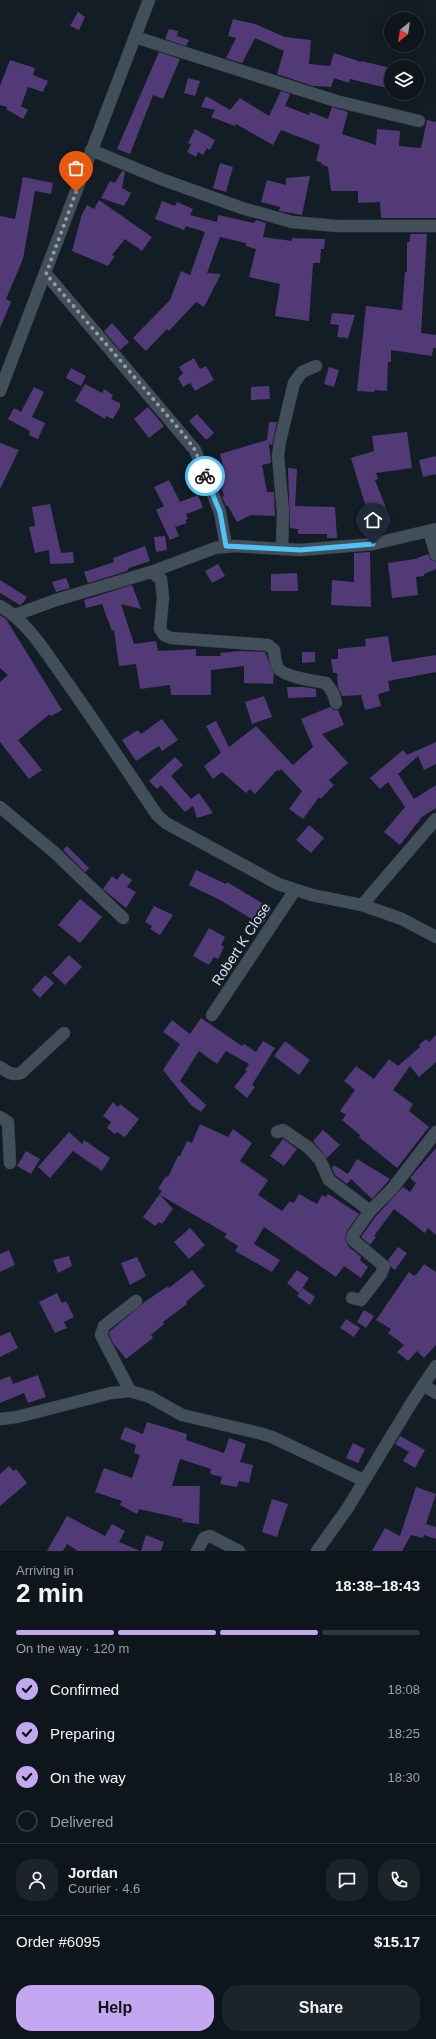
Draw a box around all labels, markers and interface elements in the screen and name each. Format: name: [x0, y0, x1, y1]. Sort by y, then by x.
north arrow: [384, 12, 424, 52]
map controls: [384, 12, 424, 100]
button: layers: [384, 60, 424, 100]
pin: [59, 151, 93, 192]
icon: bag: [65, 157, 87, 179]
courier: [185, 456, 225, 496]
icon: bike: [194, 465, 216, 487]
pin: [356, 503, 390, 544]
icon: home: [362, 509, 384, 531]
street label: Robert K Close: [208, 900, 274, 988]
text: Arriving in: [16, 1563, 74, 1578]
text: 18:38–18:43: [335, 1577, 420, 1594]
text: 2 min: [16, 1578, 84, 1608]
text: On the way · 120 m: [16, 1641, 129, 1656]
icon: check: [16, 1678, 38, 1700]
text: Confirmed: [50, 1681, 119, 1698]
text: 18:08: [387, 1682, 420, 1697]
icon: check: [16, 1722, 38, 1744]
text: Preparing: [50, 1725, 115, 1742]
text: 18:25: [387, 1726, 420, 1741]
icon: check: [16, 1766, 38, 1788]
text: On the way: [50, 1769, 126, 1786]
text: 18:30: [387, 1770, 420, 1785]
text: Delivered: [50, 1813, 113, 1830]
button: person: [16, 1859, 58, 1901]
button: chat: [326, 1859, 368, 1901]
button: phone: [378, 1859, 420, 1901]
text: Jordan: [68, 1864, 118, 1881]
text: Courier · 4.6: [68, 1881, 140, 1896]
text: Order #6095: [16, 1933, 100, 1950]
text: $15.17: [374, 1933, 420, 1950]
button: Help: [16, 1985, 214, 2031]
button: Share: [222, 1985, 420, 2031]

